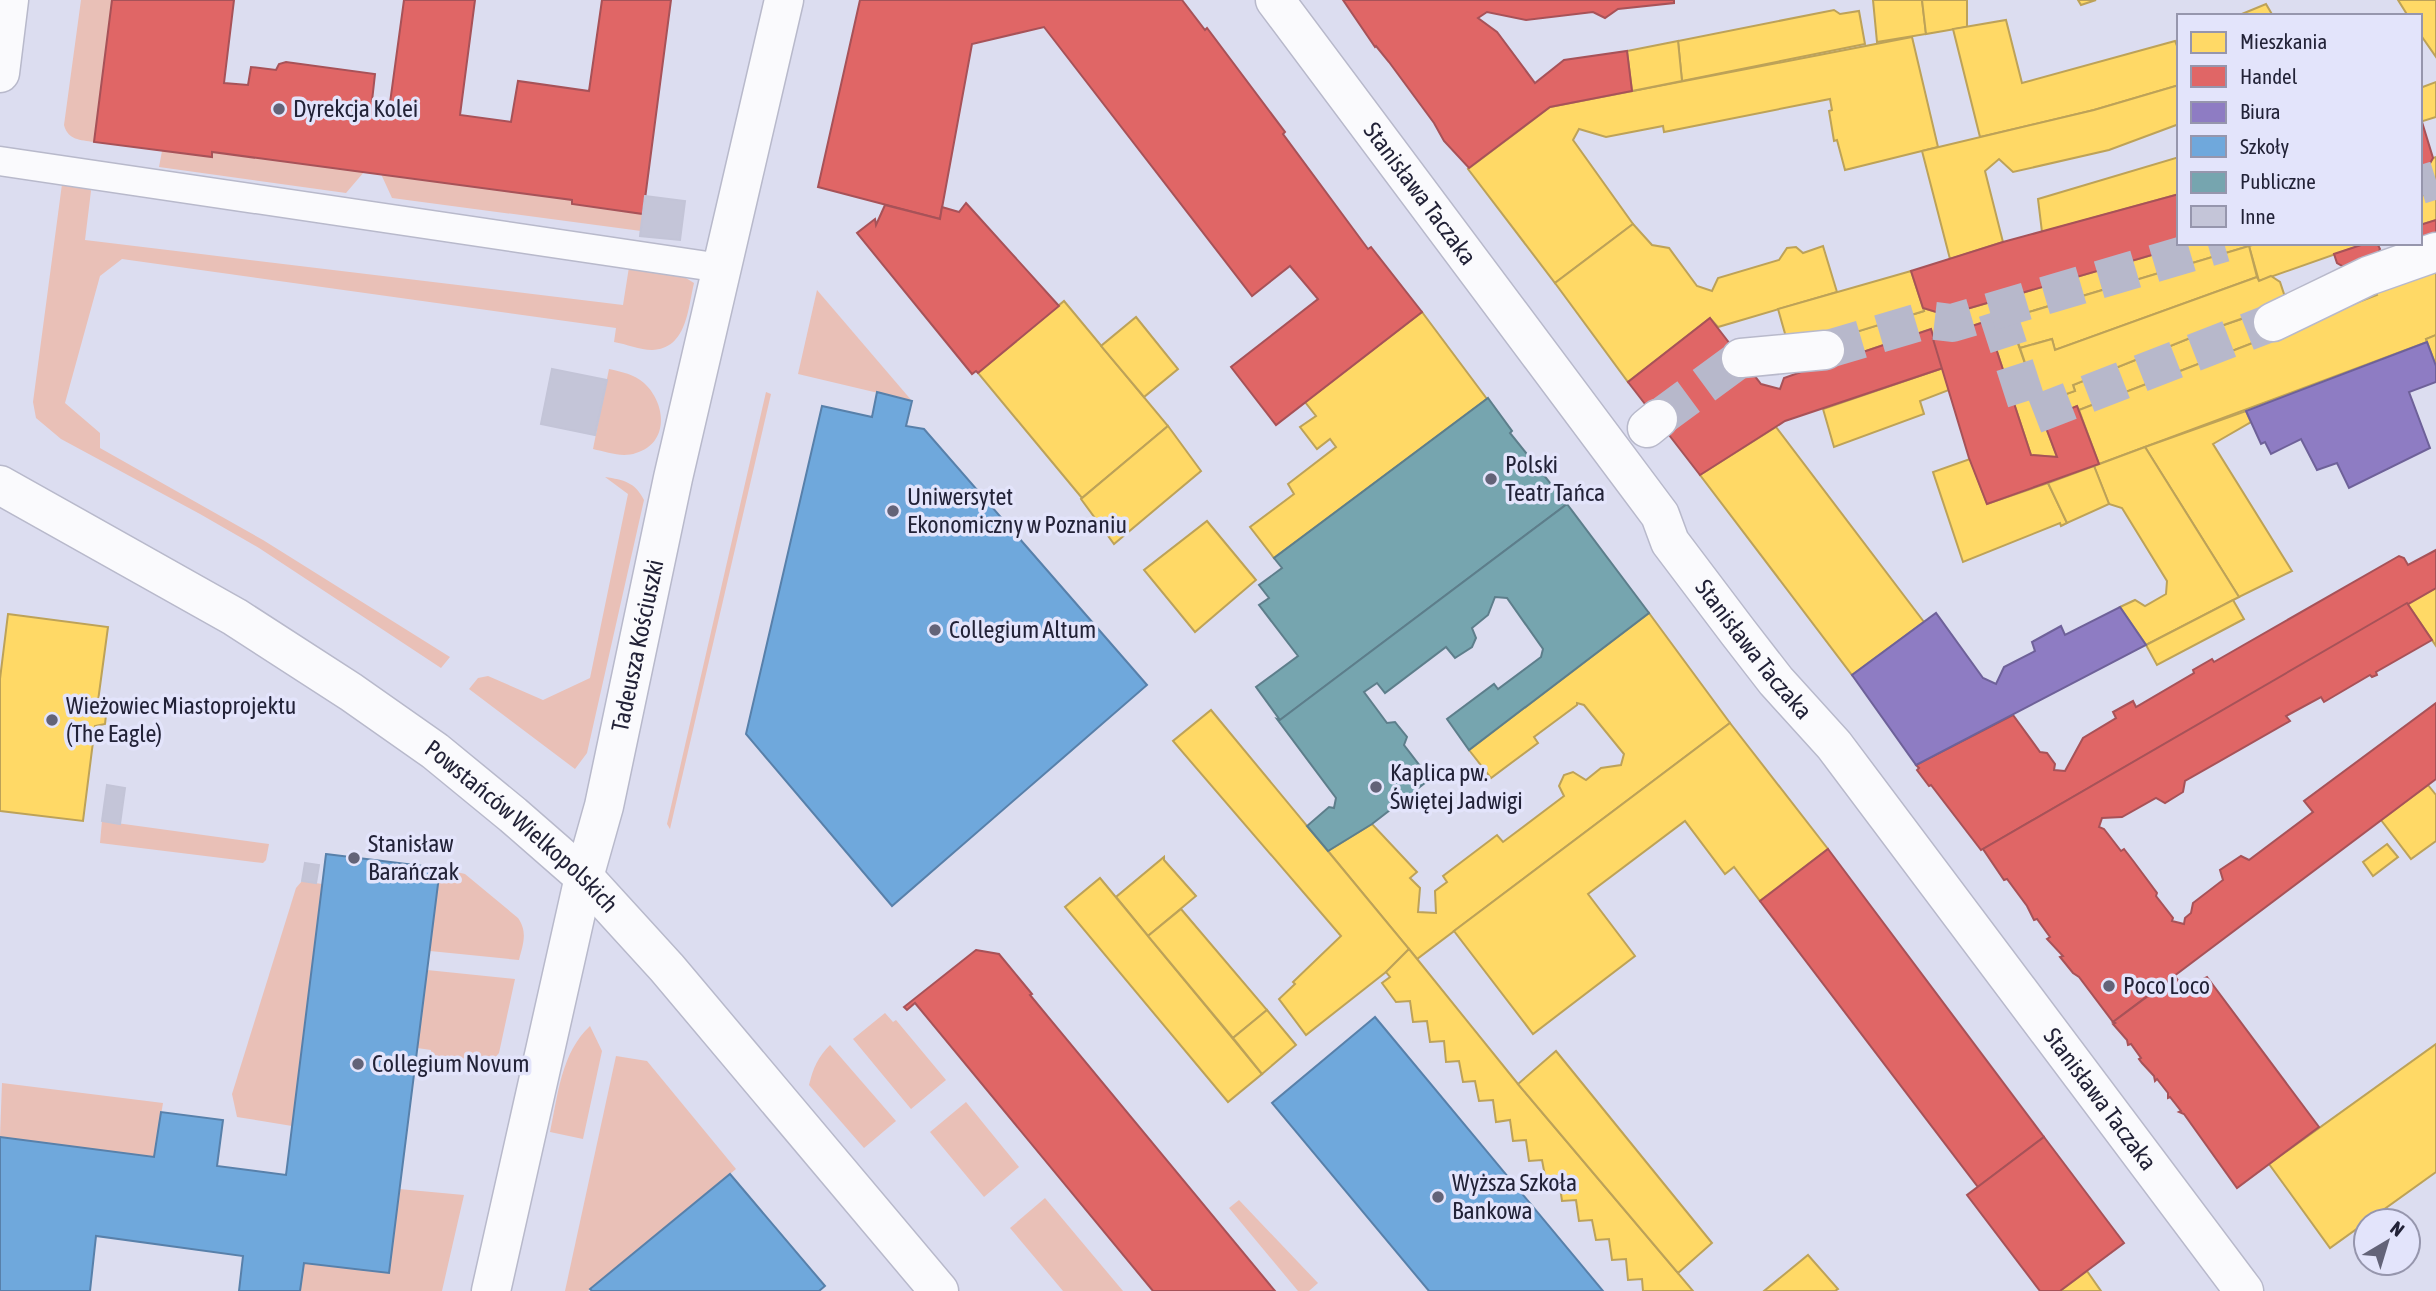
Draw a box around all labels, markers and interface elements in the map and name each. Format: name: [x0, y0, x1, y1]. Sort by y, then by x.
legend: [2177, 14, 2422, 245]
text: Mieszkania: [2240, 29, 2327, 53]
text: Handel: [2240, 64, 2298, 88]
place label: Dyrekcja Kolei: [293, 95, 418, 122]
text: Biura: [2240, 99, 2280, 123]
marker: Dyrekcja Kolei: [271, 101, 287, 117]
street label: Stanisława Taczaka: [1358, 117, 1482, 270]
text: Szkoły: [2240, 134, 2289, 158]
text: Publiczne: [2240, 169, 2316, 193]
text: Inne: [2240, 204, 2275, 228]
place label: Polski Teatr Tańca: [1505, 451, 1605, 506]
marker: Polski Teatr Tańca: [1483, 471, 1499, 487]
place label: Uniwersytet Ekonomiczny w Poznaniu: [907, 483, 1127, 538]
marker: Uniwersytet Ekonomiczny w Poznaniu: [885, 503, 901, 519]
street label: Tadeusza Kościuszki: [606, 557, 668, 734]
street label: Stanisława Taczaka: [1690, 574, 1818, 724]
place label: Collegium Altum: [949, 616, 1096, 643]
marker: Collegium Altum: [927, 622, 943, 638]
place label: Wieżowiec Miastoprojektu (The Eagle): [66, 692, 296, 747]
marker: Wieżowiec Miastoprojektu (The Eagle): [44, 712, 60, 728]
street label: Powstańców Wielkopolskich: [420, 734, 624, 918]
place label: Kaplica pw. Świętej Jadwigi: [1390, 759, 1523, 814]
marker: Kaplica pw. Świętej Jadwigi: [1368, 779, 1384, 795]
place label: Stanisław Barańczak: [368, 830, 460, 885]
marker: Stanisław Barańczak: [346, 850, 362, 866]
place label: Poco Loco: [2123, 972, 2210, 999]
marker: Poco Loco: [2101, 978, 2117, 994]
street label: Stanisława Taczaka: [2038, 1023, 2162, 1175]
place label: Collegium Novum: [372, 1050, 529, 1077]
marker: Collegium Novum: [350, 1056, 366, 1072]
place label: Wyższa Szkoła Bankowa: [1452, 1169, 1577, 1224]
marker: Wyższa Szkoła Bankowa: [1430, 1189, 1446, 1205]
north arrow: [2352, 1207, 2422, 1277]
text: N: [2386, 1216, 2409, 1241]

